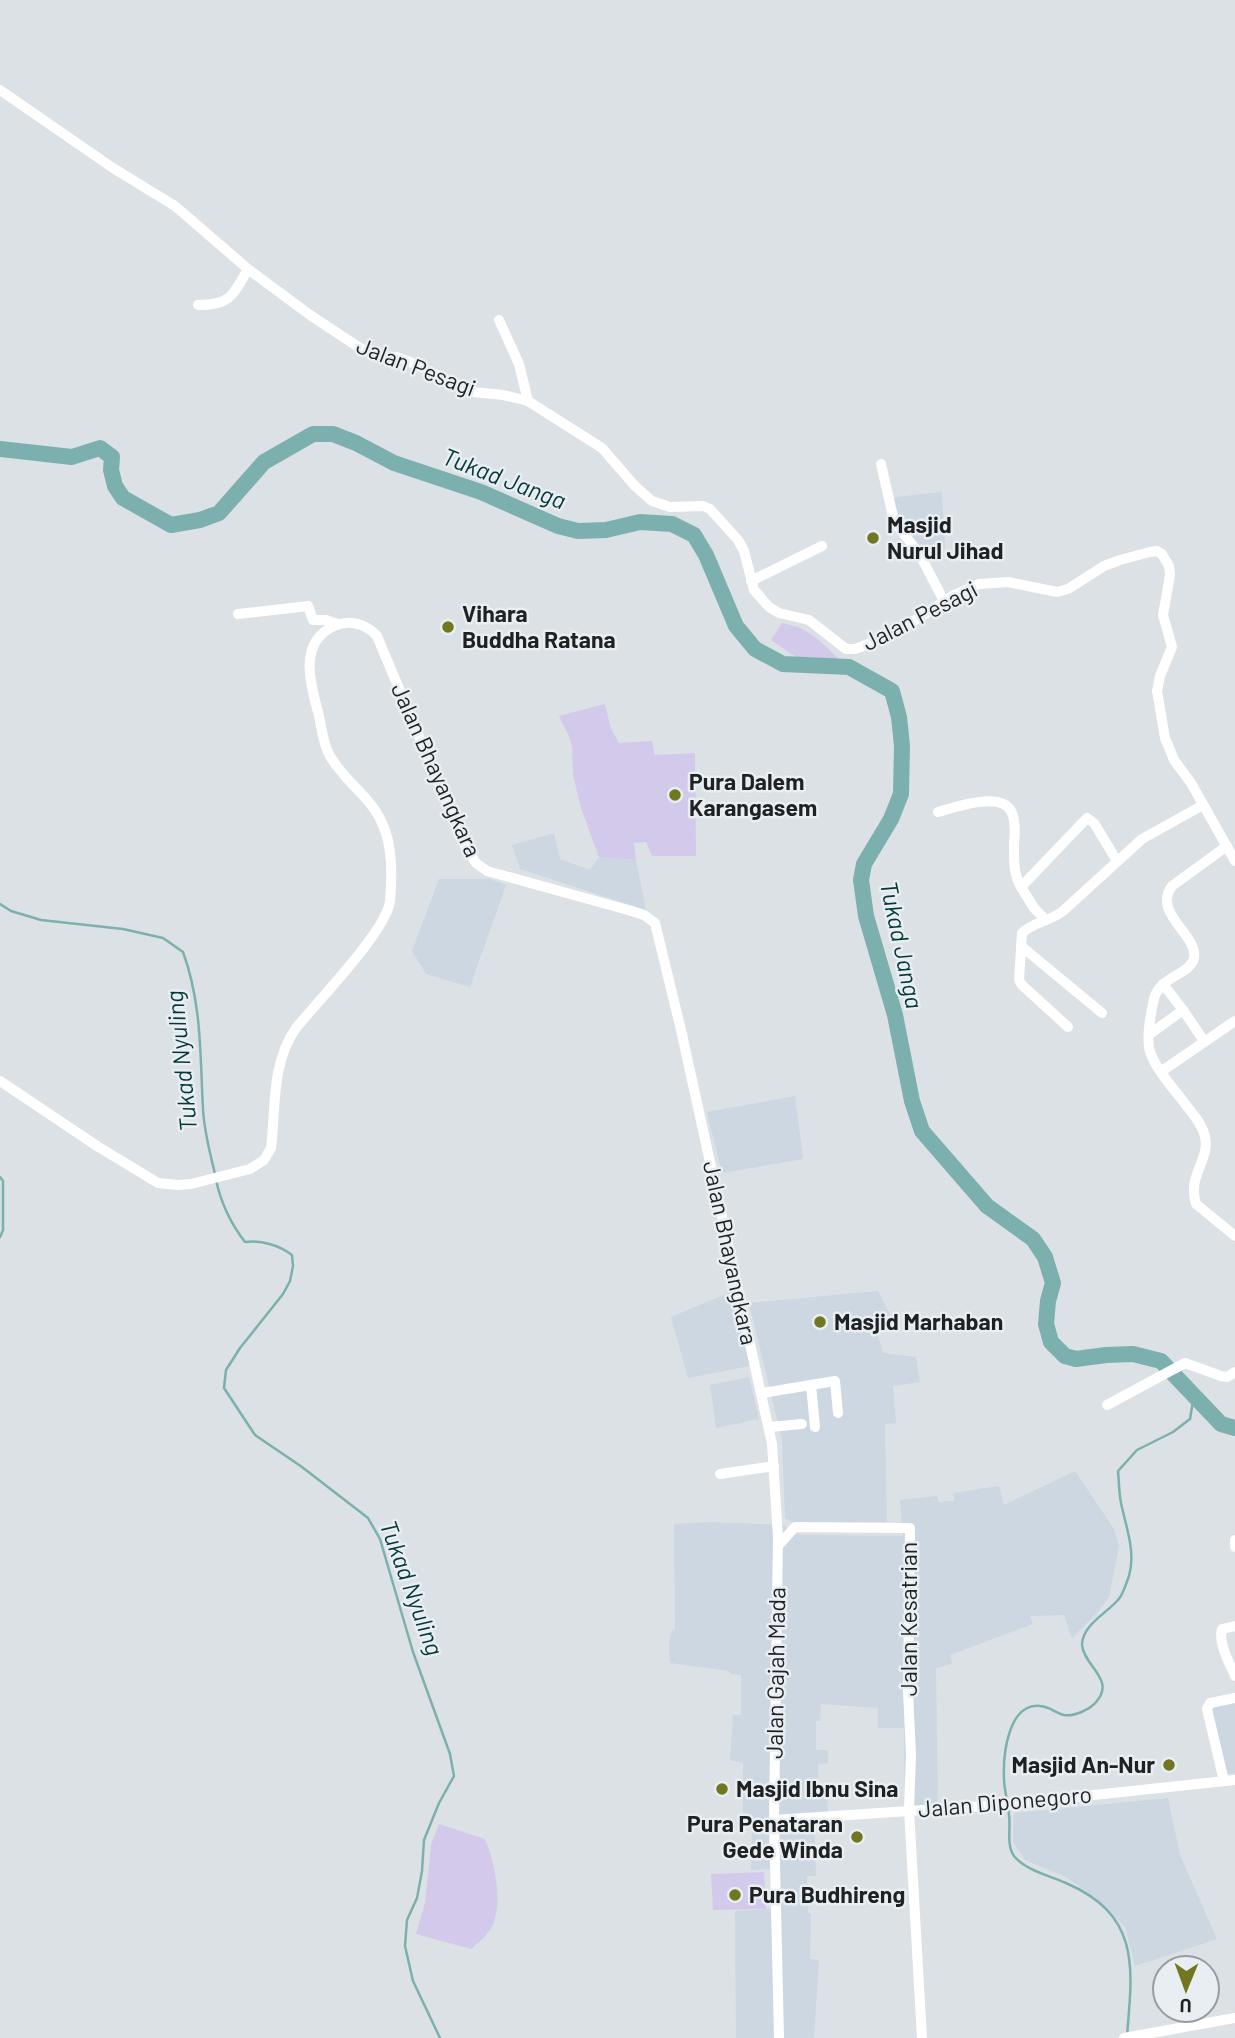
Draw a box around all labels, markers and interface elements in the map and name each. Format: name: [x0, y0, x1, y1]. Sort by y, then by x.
street label: Jalan Pesagi: [353, 331, 480, 402]
water label: Tukad Janga: [439, 441, 570, 514]
place label: Masjid Nurul Jihad: [887, 510, 1003, 564]
marker: Masjid Nurul Jihad: [865, 530, 881, 546]
street label: Jalan Pesagi: [857, 574, 982, 656]
place label: Vihara Buddha Ratana: [462, 599, 616, 653]
marker: Vihara Buddha Ratana: [440, 619, 456, 635]
street label: Jalan Bhayangkara: [386, 678, 488, 861]
place label: Pura Dalem Karangasem: [689, 767, 817, 821]
marker: Pura Dalem Karangasem: [667, 787, 683, 803]
water label: Tukad Janga: [875, 878, 930, 1011]
water label: Tukad Nyuling: [159, 989, 202, 1133]
street label: Jalan Bhayangkara: [698, 1158, 764, 1347]
place label: Masjid Marhaban: [834, 1307, 1003, 1335]
marker: Masjid Marhaban: [812, 1314, 828, 1330]
water label: Tukad Nyuling: [375, 1516, 450, 1659]
street label: Jalan Kesatrian: [894, 1542, 922, 1696]
street label: Jalan Gajah Mada: [760, 1587, 790, 1759]
place label: Masjid An-Nur: [1012, 1750, 1155, 1778]
marker: Masjid An-Nur: [1161, 1757, 1177, 1773]
place label: Masjid Ibnu Sina: [736, 1774, 899, 1802]
street label: Jalan Diponegoro: [917, 1779, 1093, 1823]
marker: Masjid Ibnu Sina: [714, 1781, 730, 1797]
place label: Pura Penataran Gede Winda: [687, 1809, 843, 1863]
marker: Pura Penataran Gede Winda: [849, 1829, 865, 1845]
place label: Pura Budhireng: [749, 1880, 905, 1908]
marker: Pura Budhireng: [727, 1887, 743, 1903]
north arrow: [1151, 1954, 1221, 2024]
text: U: [1180, 1995, 1192, 2018]

